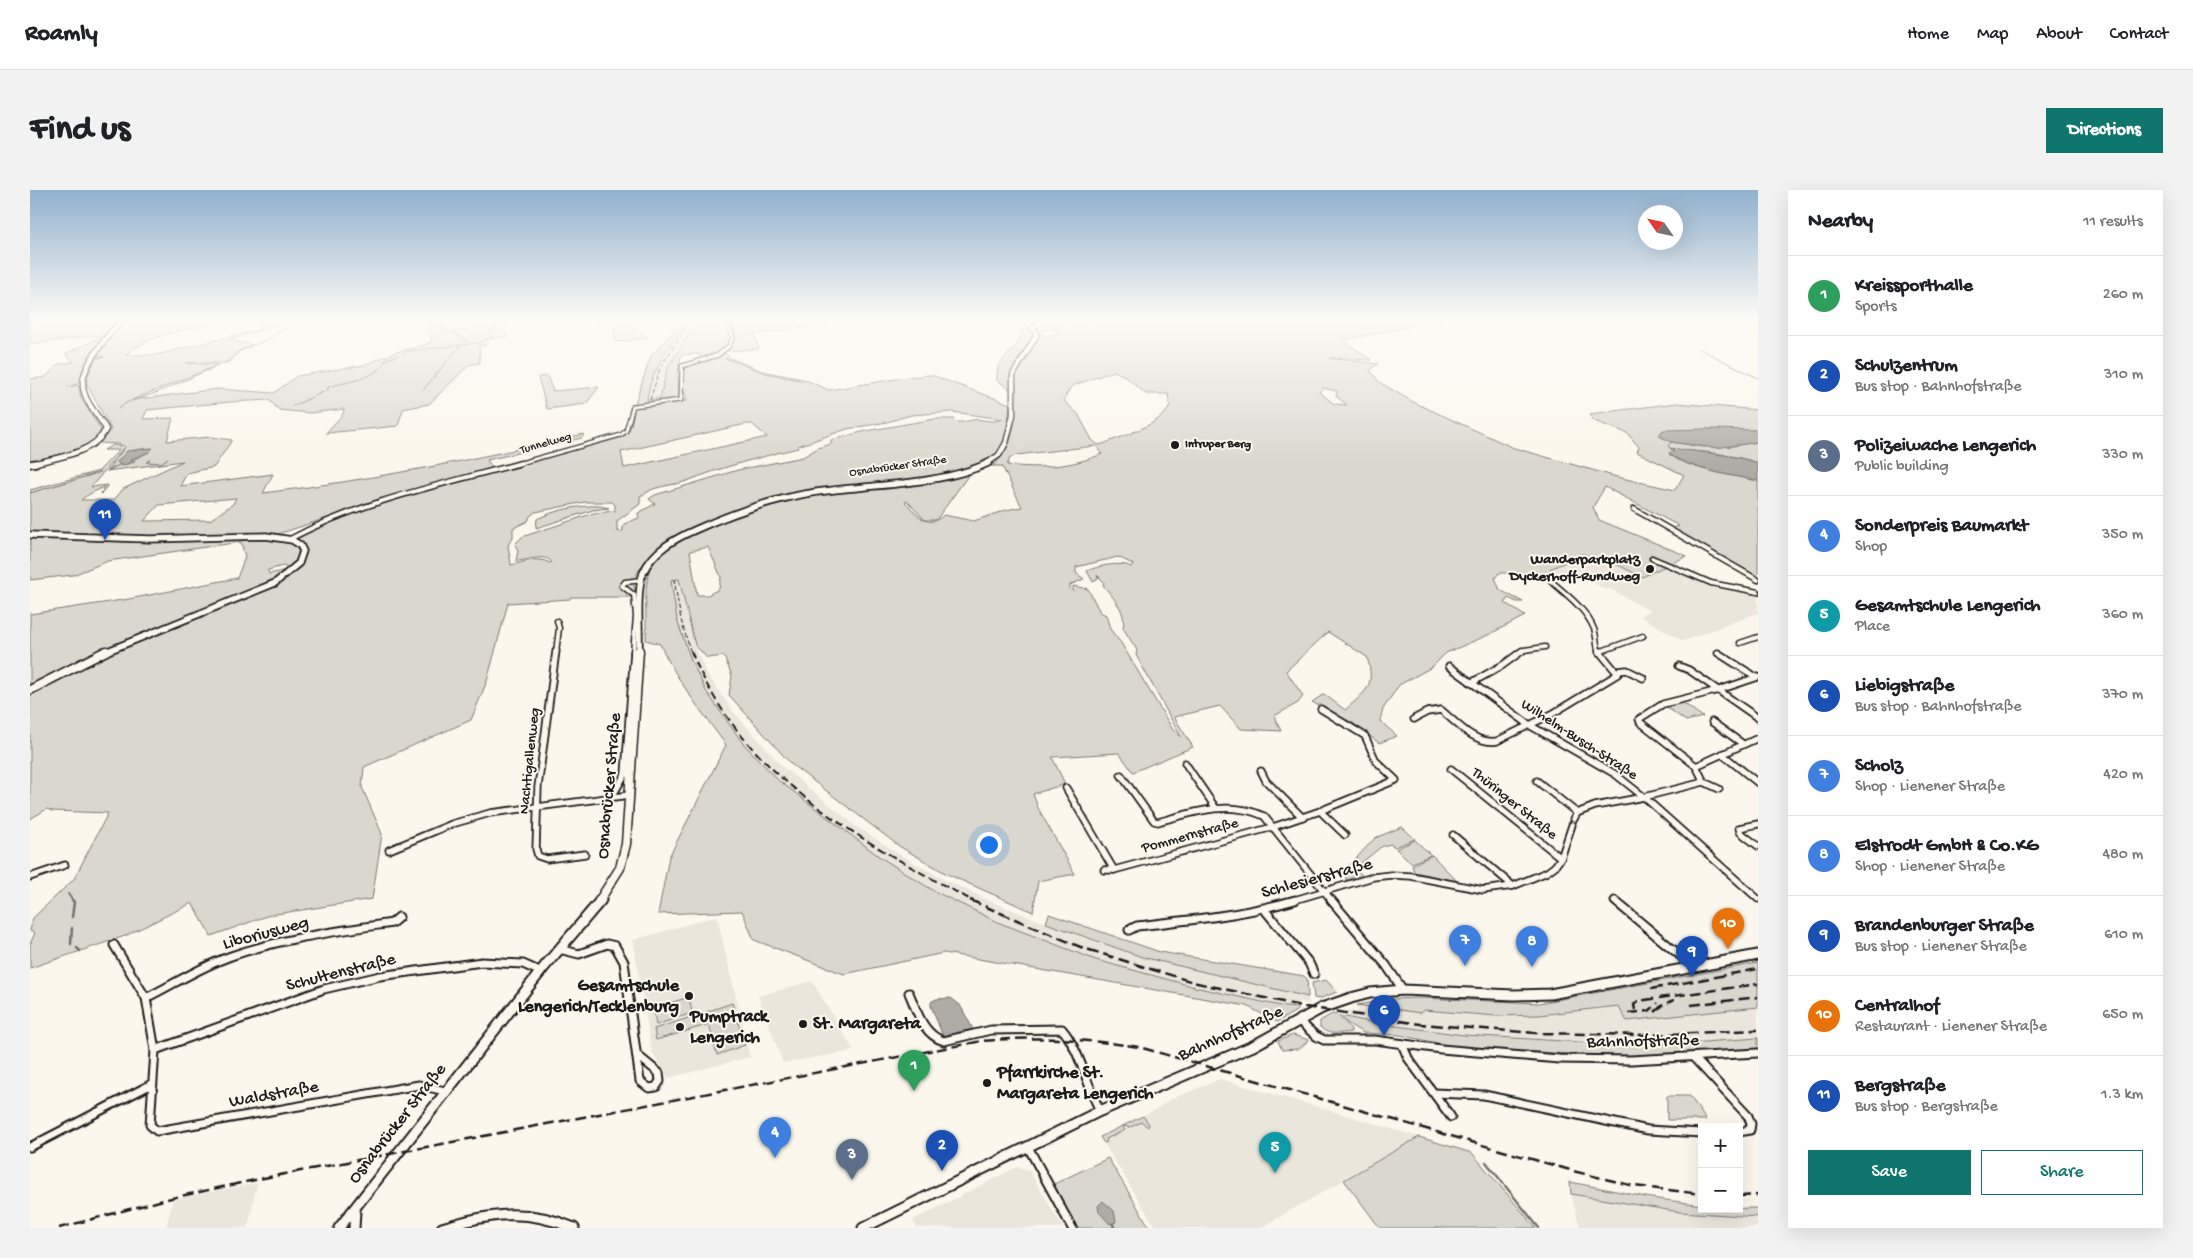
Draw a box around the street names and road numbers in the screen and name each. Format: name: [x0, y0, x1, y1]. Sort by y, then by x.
street label: Tunnelweg: [518, 430, 573, 458]
street label: Osnabrücker Straße: [849, 453, 948, 481]
street label: Wilhelm-Busch-Straße: [1517, 696, 1641, 785]
street label: Nachtigallenweg: [515, 707, 545, 815]
street label: Osnabrücker Straße: [593, 711, 627, 860]
street label: Thüringer Straße: [1467, 763, 1561, 844]
street label: Pommernstraße: [1139, 814, 1241, 858]
street label: Schlesierstraße: [1259, 854, 1376, 904]
street label: Liboriusweg: [221, 912, 311, 956]
street label: Schultenstraße: [284, 949, 399, 997]
street label: Bahnhofstraße: [1174, 1001, 1287, 1067]
street label: Bahnhofstraße: [1586, 1031, 1700, 1053]
street label: Osnabrücker Straße: [345, 1059, 452, 1188]
street label: Waldstraße: [228, 1077, 321, 1113]

